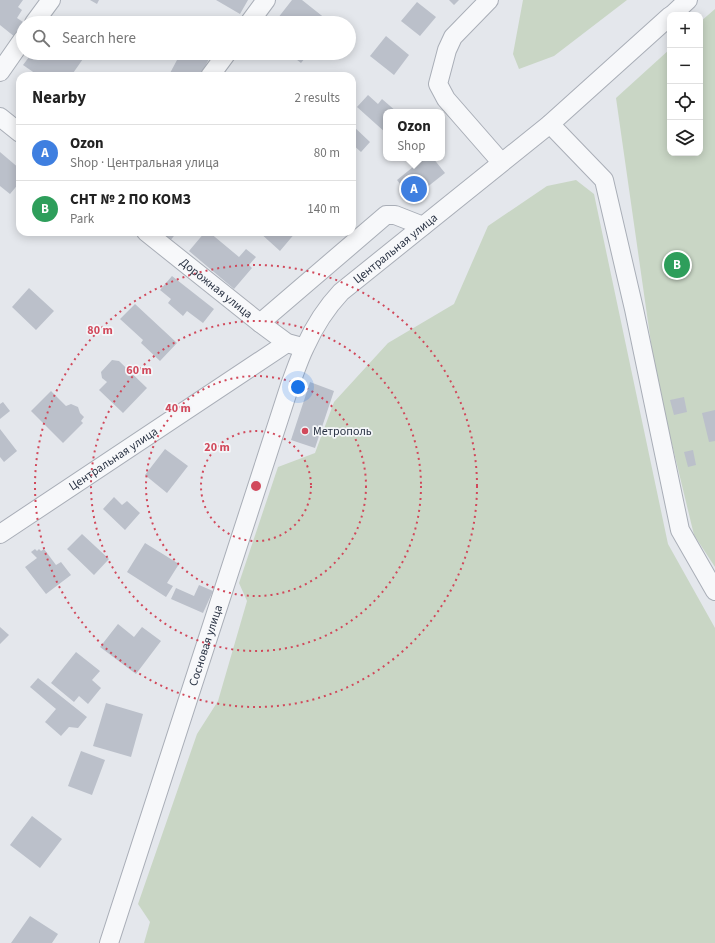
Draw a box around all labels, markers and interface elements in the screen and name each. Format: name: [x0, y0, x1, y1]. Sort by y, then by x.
map controls: [667, 12, 703, 156]
button: +: [667, 12, 703, 48]
search box: [16, 16, 356, 60]
icon: search: [30, 27, 52, 49]
text: Search here: [62, 28, 136, 49]
button: −: [667, 48, 703, 84]
button: locate: [667, 84, 703, 120]
text: Nearby: [32, 86, 86, 110]
text: 2 results: [295, 89, 340, 107]
popup: [383, 109, 445, 161]
text: Ozon: [397, 116, 431, 137]
button: layers: [667, 120, 703, 156]
text: Ozon: [70, 133, 104, 154]
text: Shop: [397, 137, 425, 155]
text: A: [41, 144, 49, 162]
text: 80 m: [314, 144, 340, 162]
text: Shop · Центральная улица: [70, 154, 219, 172]
pin: A: [401, 174, 427, 204]
text: СНТ № 2 ПО КОМЗ: [70, 189, 191, 210]
text: B: [41, 200, 49, 218]
text: 140 m: [307, 200, 340, 218]
text: Park: [70, 210, 94, 228]
street label: Центральная улица: [350, 210, 441, 288]
pin: B: [664, 250, 690, 280]
street label: Дорожная улица: [176, 254, 256, 323]
text: 80 m: [87, 322, 113, 339]
text: 60 m: [126, 362, 152, 379]
your location: [288, 377, 308, 397]
text: 40 m: [165, 400, 191, 417]
street label: Центральная улица: [66, 423, 161, 495]
place label: Метрополь: [313, 423, 372, 440]
marker: Метрополь: [300, 426, 310, 436]
text: 20 m: [204, 439, 230, 456]
centre of rings: [249, 479, 263, 493]
street label: Сосновая улица: [185, 603, 227, 688]

